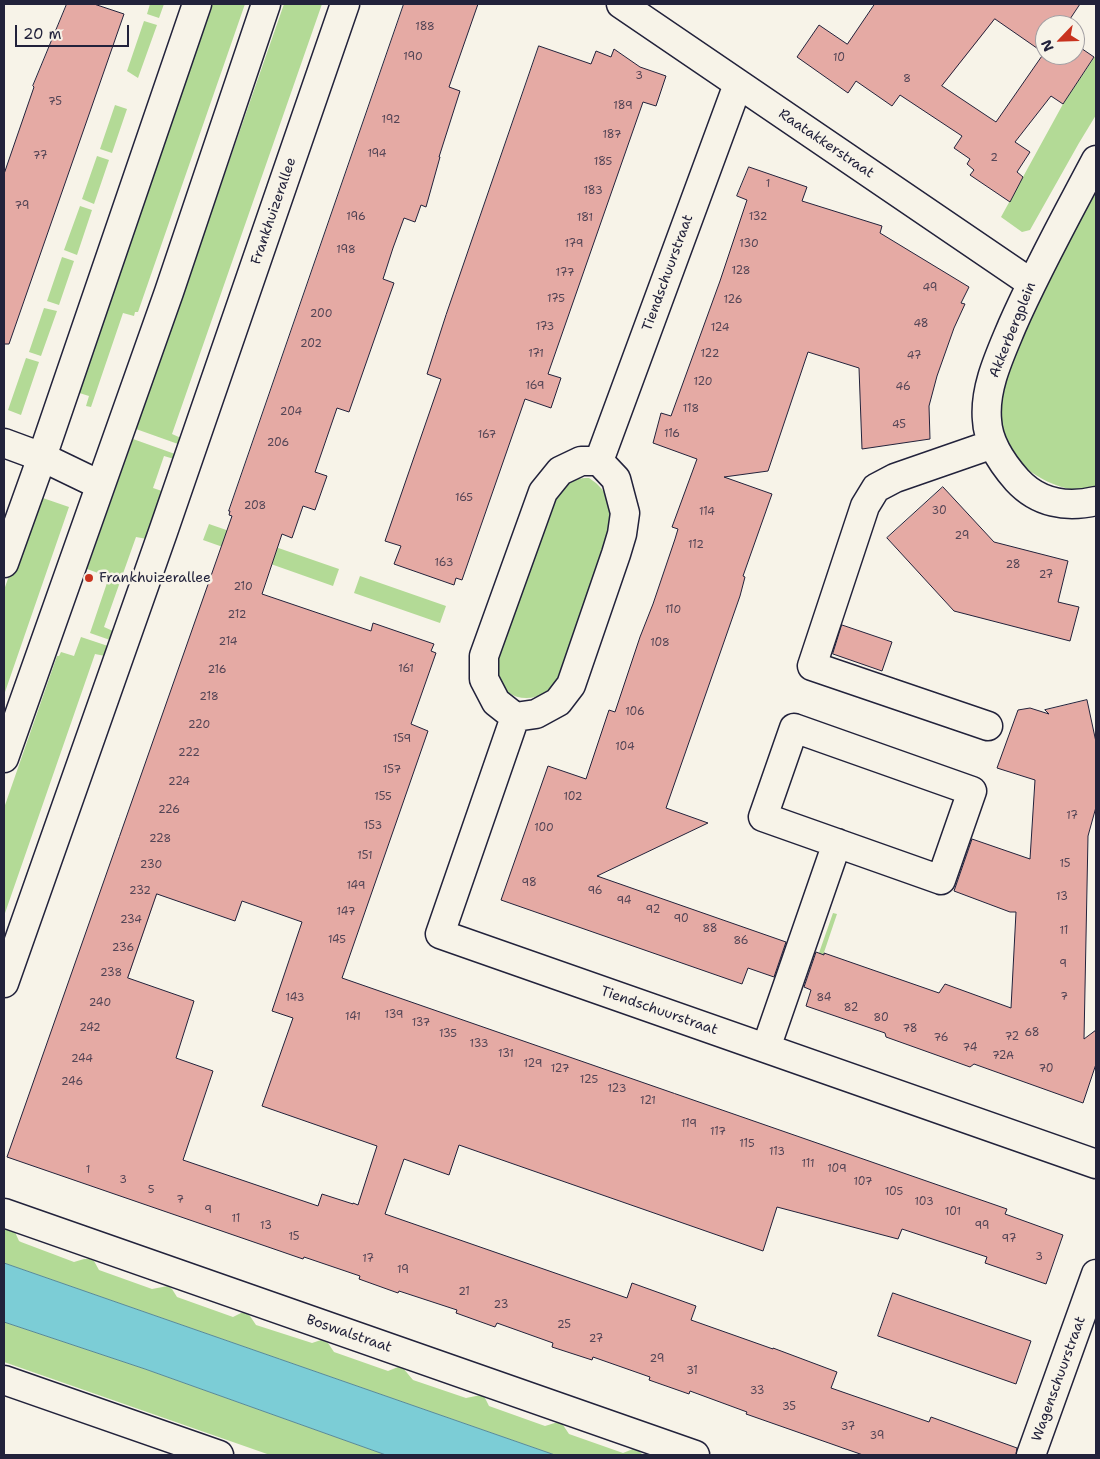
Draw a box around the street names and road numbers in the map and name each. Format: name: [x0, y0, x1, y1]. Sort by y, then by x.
street label: Raatakkerstraat: [775, 106, 877, 182]
street label: Frankhuizerallee: [248, 155, 300, 267]
street label: Tiendschuurstraat: [639, 212, 697, 334]
street label: Akkerbergplein: [986, 280, 1040, 380]
street label: Tiendschuurstraat: [598, 983, 720, 1039]
street label: Boswalstraat: [304, 1311, 394, 1357]
street label: Wagenschuurstraat: [1029, 1314, 1089, 1444]

